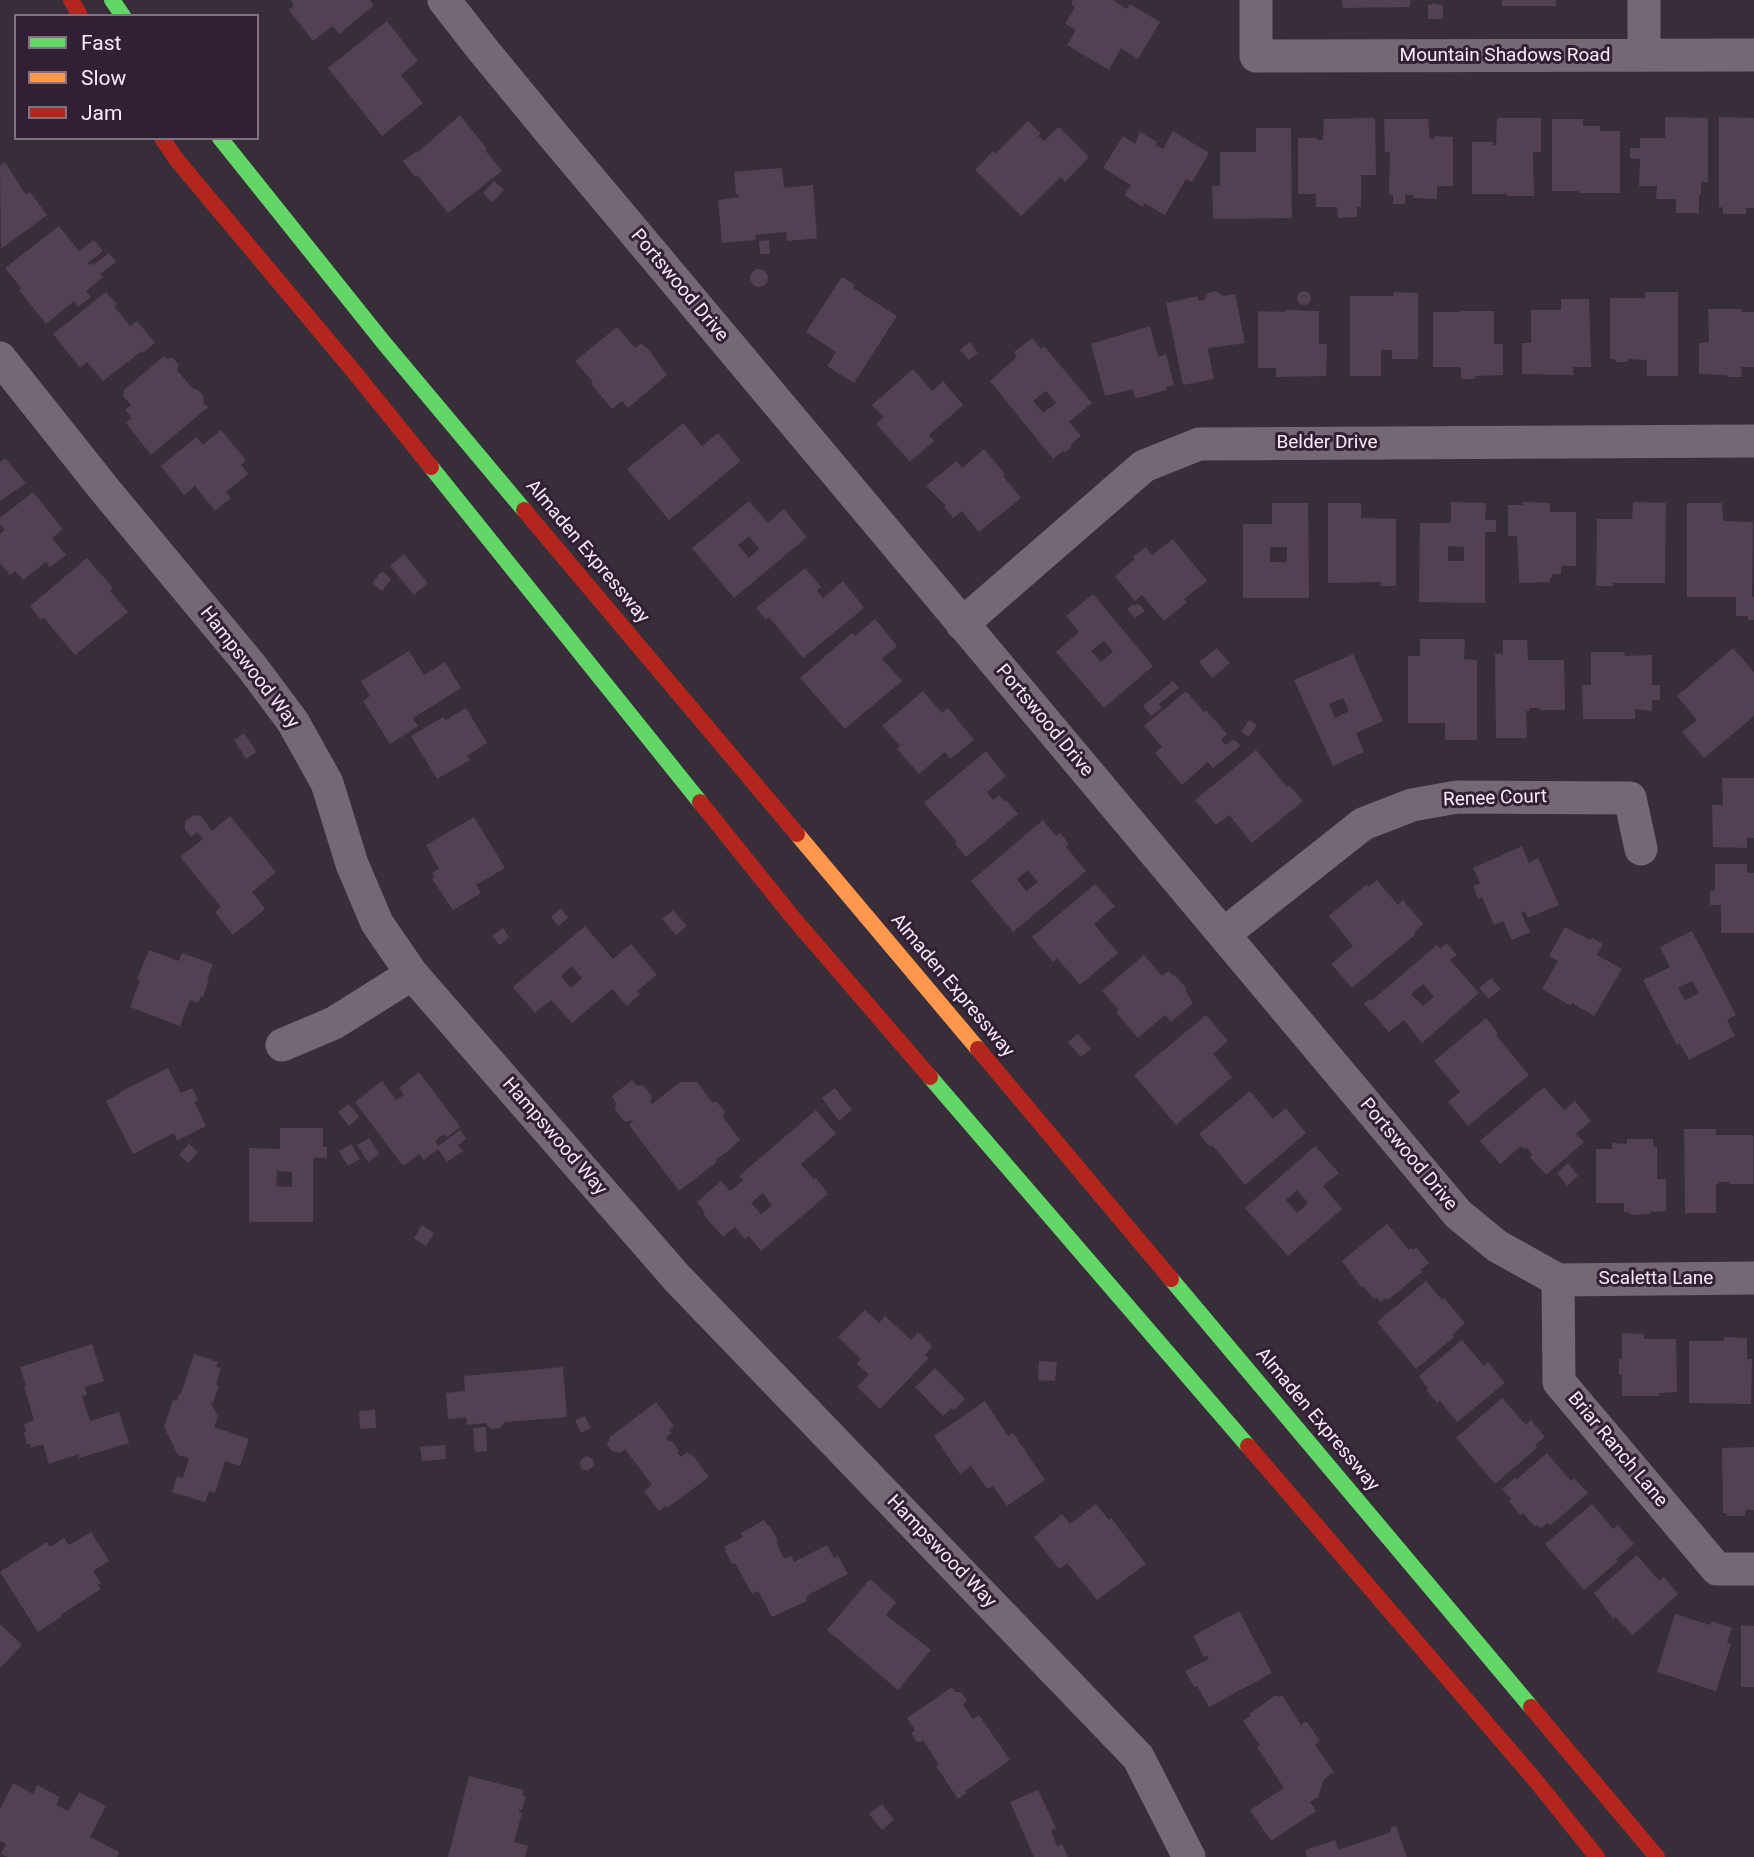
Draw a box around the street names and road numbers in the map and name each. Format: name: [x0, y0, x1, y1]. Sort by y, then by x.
street label: Mountain Shadows Road: [1400, 45, 1610, 67]
street label: Portswood Drive: [625, 225, 733, 347]
street label: Belder Drive: [1276, 432, 1378, 454]
street label: Almaden Expressway: [520, 476, 654, 628]
street label: Hampswood Way: [194, 603, 304, 733]
street label: Portswood Drive: [990, 660, 1098, 782]
street label: Renee Court: [1443, 786, 1547, 812]
street label: Almaden Expressway: [885, 910, 1019, 1062]
street label: Hampswood Way: [497, 1074, 611, 1200]
street label: Portswood Drive: [1354, 1094, 1462, 1216]
street label: Scaletta Lane: [1599, 1268, 1713, 1290]
street label: Almaden Expressway: [1250, 1344, 1384, 1496]
street label: Briar Ranch Lane: [1562, 1388, 1672, 1512]
street label: Hampswood Way: [881, 1491, 1001, 1613]

